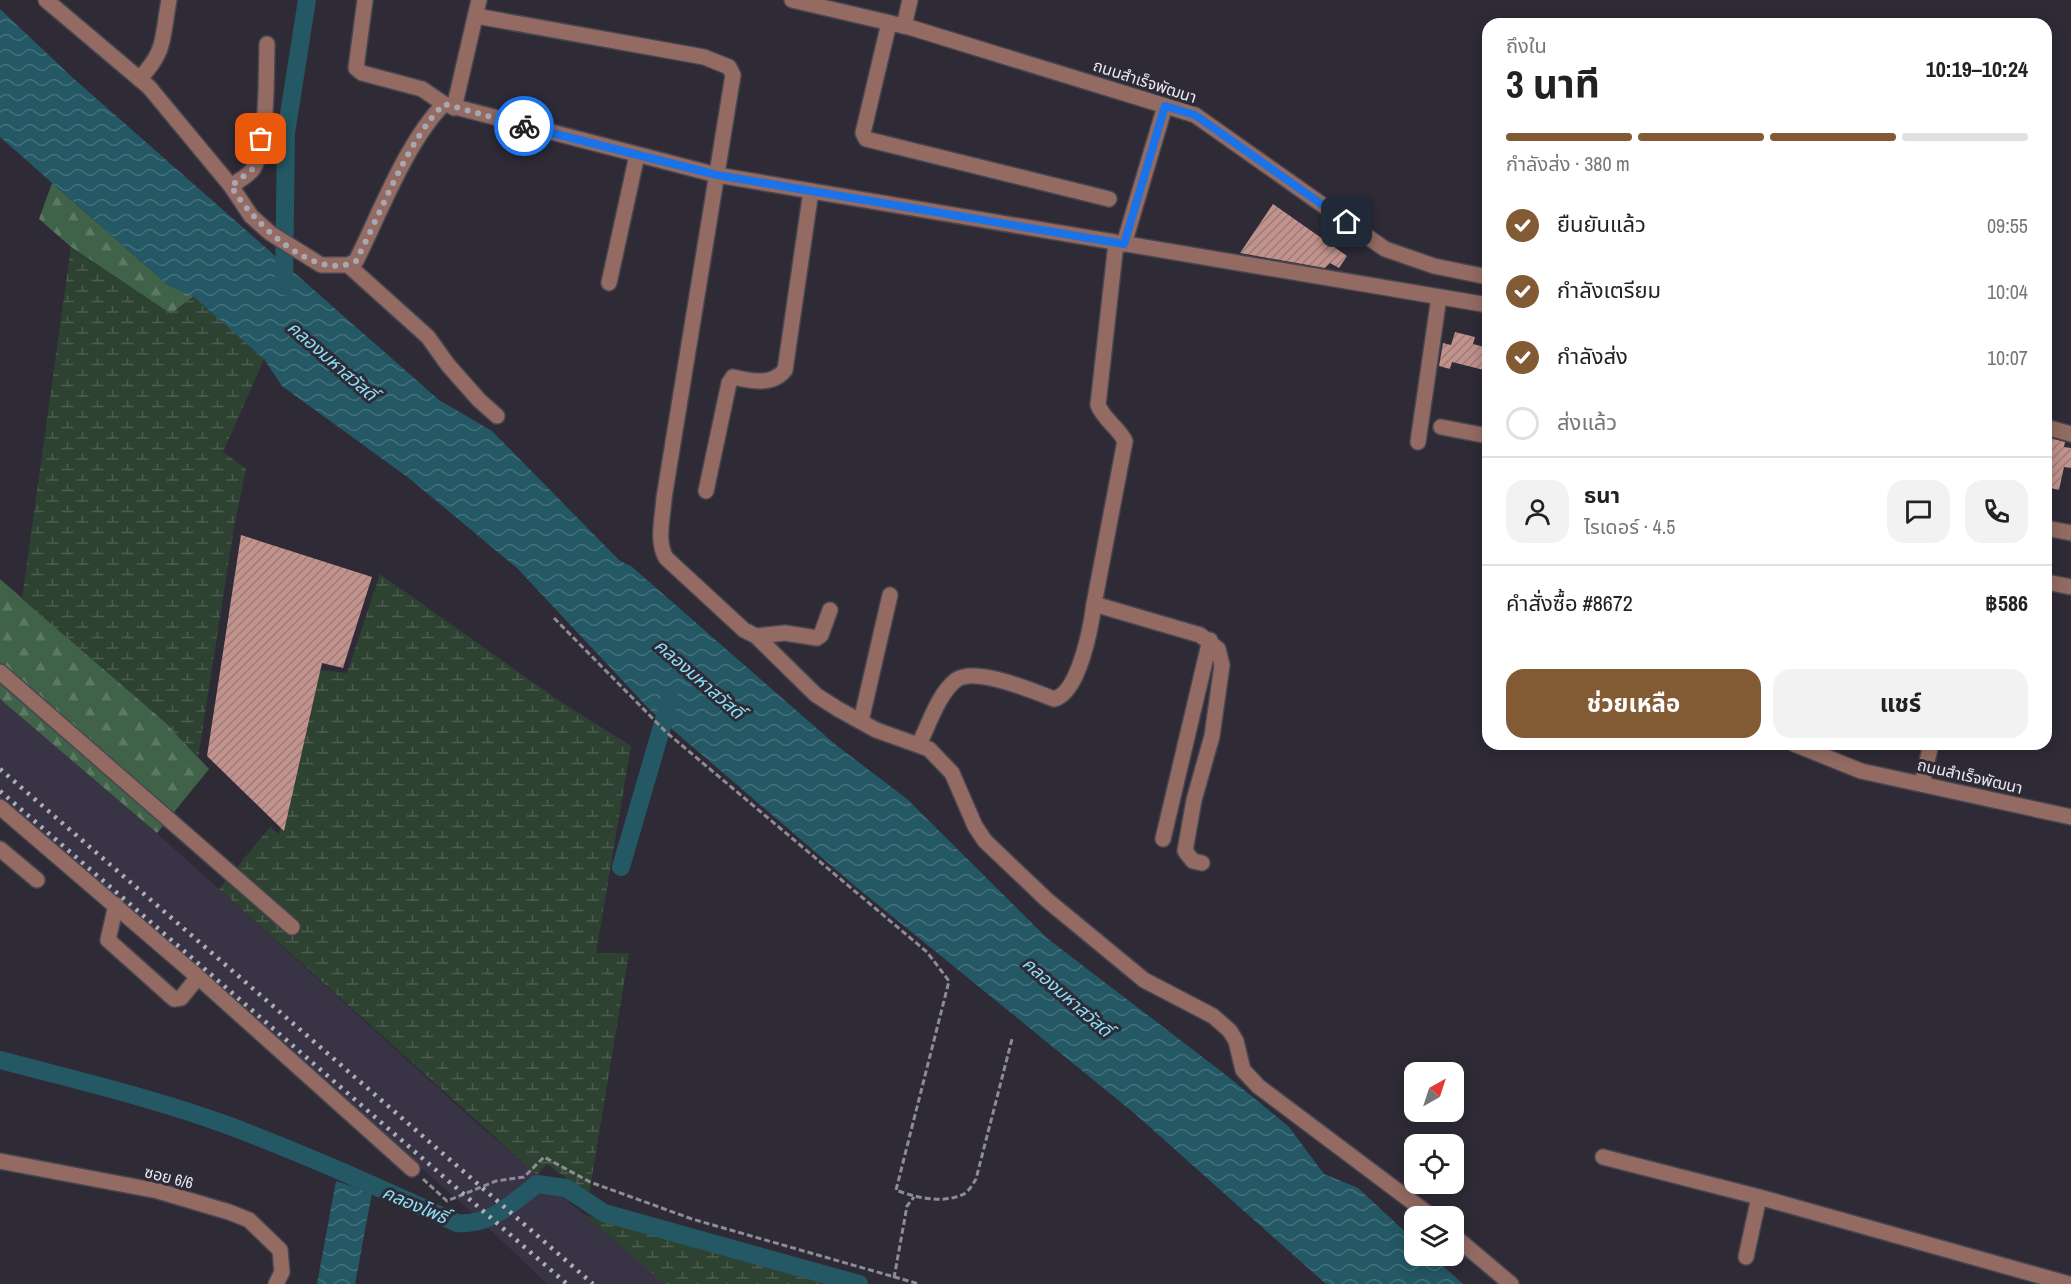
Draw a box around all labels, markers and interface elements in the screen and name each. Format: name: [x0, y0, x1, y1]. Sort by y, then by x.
text: ถึงใน: [1506, 32, 1547, 59]
street label: ถนนสำเร็จพัฒนา: [1090, 54, 1200, 108]
text: 10:19–10:24: [1926, 54, 2028, 84]
text: 3 นาที: [1506, 58, 1600, 110]
courier: [494, 96, 554, 156]
icon: bike: [508, 110, 541, 143]
pin: [235, 113, 286, 164]
icon: bag: [244, 122, 277, 155]
text: กำลังส่ง · 380 m: [1506, 150, 1630, 177]
pin: [1321, 196, 1372, 247]
icon: home: [1330, 205, 1363, 238]
icon: check: [1506, 209, 1539, 242]
text: ยืนยันแล้ว: [1557, 209, 1646, 239]
text: 09:55: [1987, 212, 2028, 239]
icon: check: [1506, 275, 1539, 308]
text: กำลังเตรียม: [1557, 275, 1661, 305]
text: 10:04: [1987, 278, 2028, 305]
water label: คลองมหาสวัสดิ์: [282, 315, 386, 410]
icon: check: [1506, 341, 1539, 374]
text: กำลังส่ง: [1557, 341, 1628, 371]
text: 10:07: [1987, 344, 2028, 371]
text: ส่งแล้ว: [1557, 407, 1617, 437]
button: person: [1506, 480, 1569, 543]
text: ธนา: [1584, 480, 1620, 510]
button: chat: [1887, 480, 1950, 543]
button: phone: [1965, 480, 2028, 543]
text: ไรเดอร์ · 4.5: [1584, 513, 1675, 540]
text: คำสั่งซื้อ #8672: [1506, 588, 1633, 618]
text: ฿586: [1985, 588, 2028, 618]
water label: คลองมหาสวัสดิ์: [649, 633, 753, 728]
button: ช่วยเหลือ: [1506, 669, 1761, 738]
button: แชร์: [1773, 669, 2028, 738]
street label: ถนนสำเร็จพัฒนา: [1915, 753, 2025, 799]
water label: คลองมหาสวัสดิ์: [1017, 951, 1121, 1046]
north arrow: [1404, 1062, 1464, 1122]
map controls: [1404, 1062, 1464, 1266]
button: locate: [1404, 1134, 1464, 1194]
street label: ซอย 6/6: [142, 1160, 196, 1194]
water label: คลองโพธิ์: [379, 1180, 457, 1232]
button: layers: [1404, 1206, 1464, 1266]

